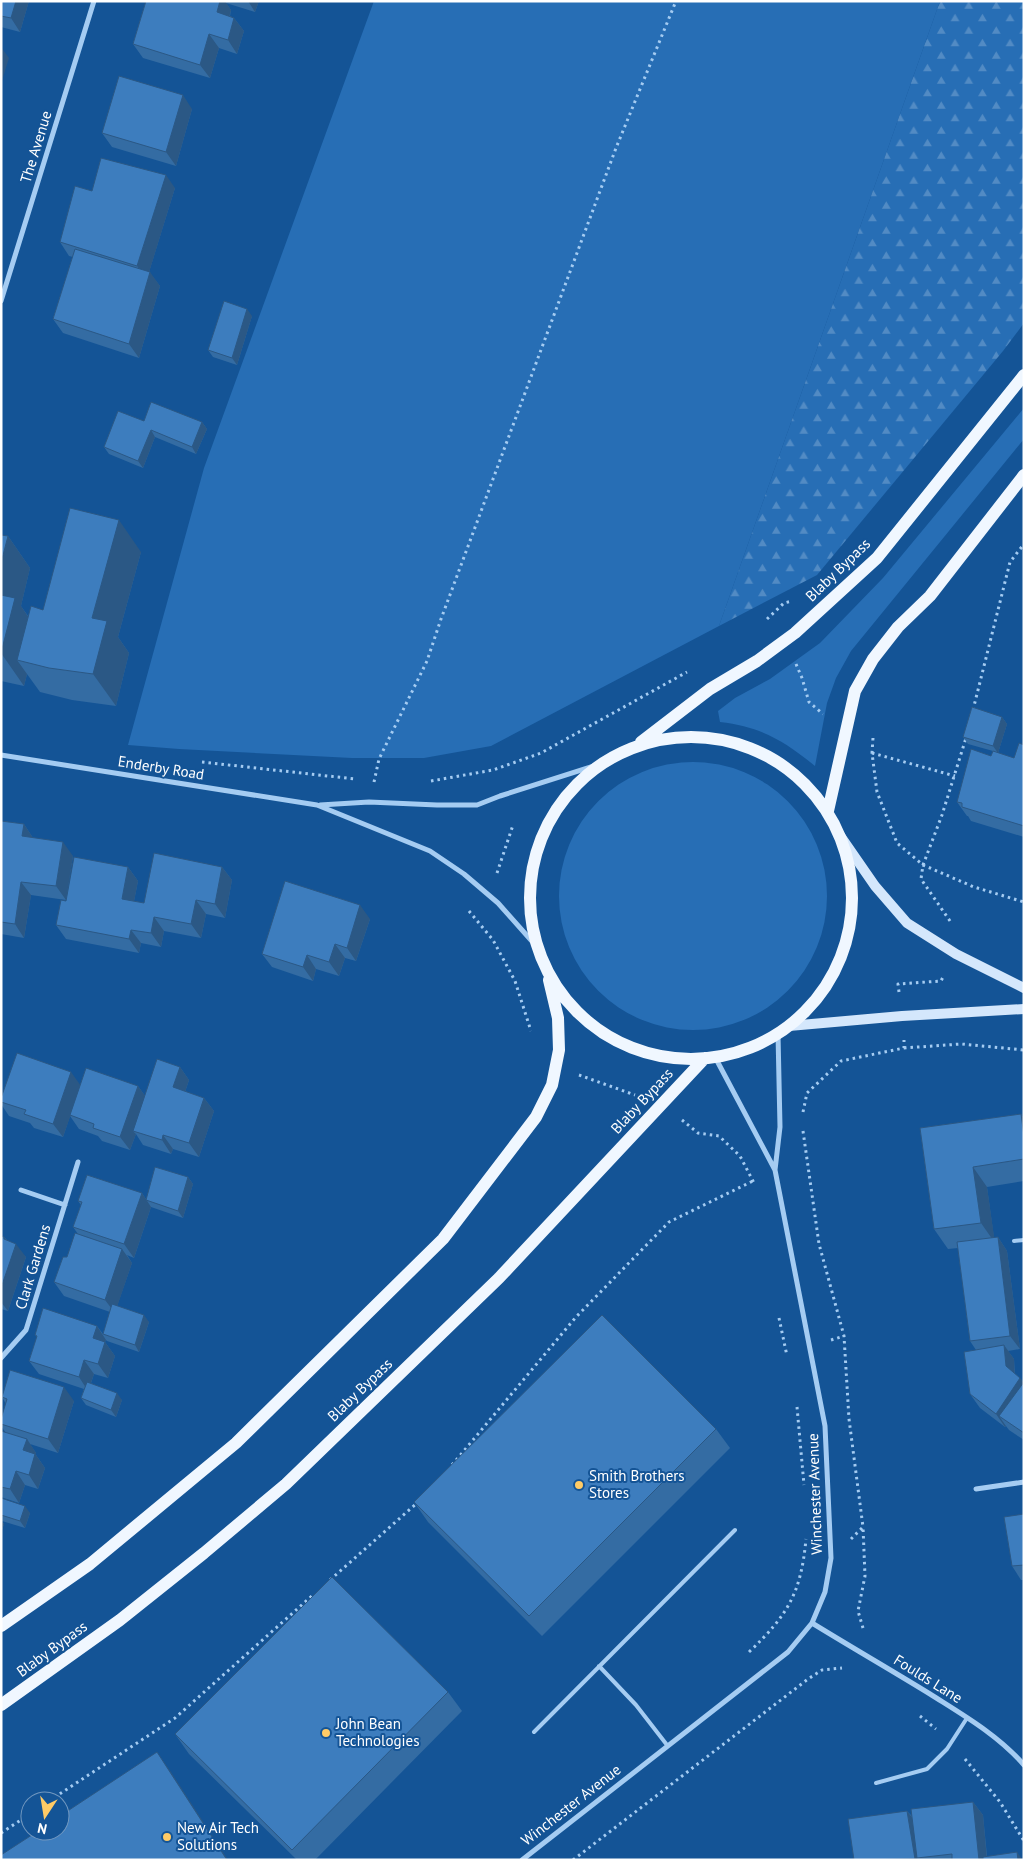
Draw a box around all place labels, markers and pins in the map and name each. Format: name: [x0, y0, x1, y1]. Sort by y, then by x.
place label: Smith Brothers Stores: [589, 1466, 685, 1502]
marker: Smith Brothers Stores: [573, 1479, 585, 1491]
place label: John Bean Technologies: [335, 1714, 420, 1750]
marker: John Bean Technologies: [320, 1727, 332, 1739]
place label: New Air Tech Solutions: [177, 1818, 259, 1854]
marker: New Air Tech Solutions: [161, 1831, 173, 1843]

